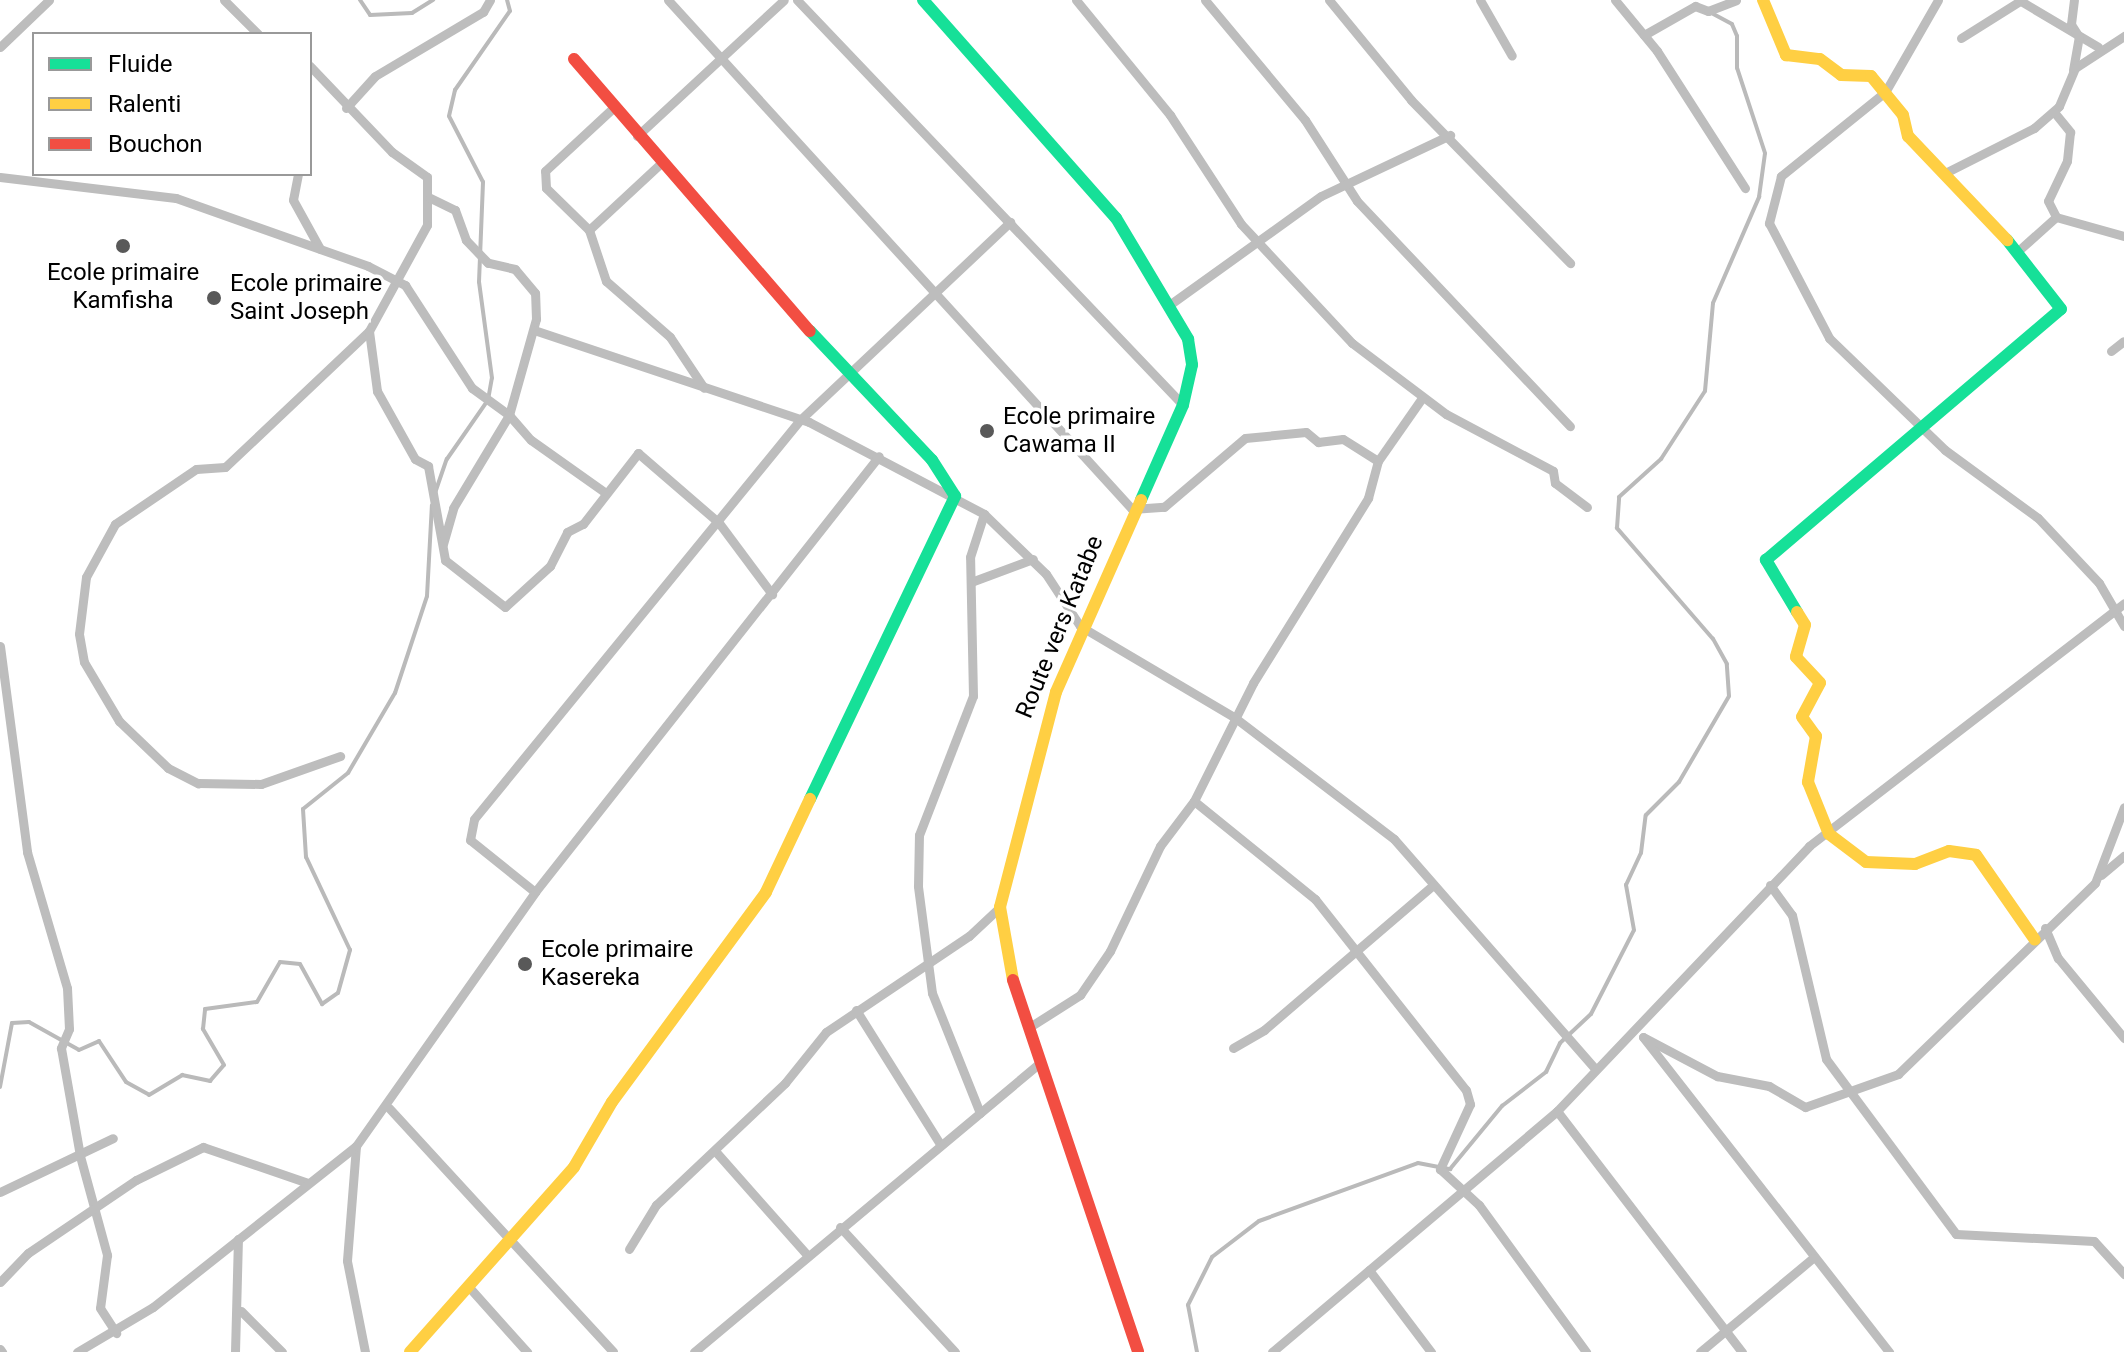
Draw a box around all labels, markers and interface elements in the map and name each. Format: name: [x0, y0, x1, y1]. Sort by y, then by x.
legend: [32, 32, 312, 176]
text: Fluide: [108, 50, 172, 78]
text: Ralenti: [108, 90, 181, 118]
text: Bouchon: [108, 130, 203, 158]
marker: Ecole primaire Kamfisha: [114, 237, 132, 255]
place label: Ecole primaire Kamfisha: [47, 259, 199, 315]
place label: Ecole primaire Saint Joseph: [230, 270, 382, 326]
marker: Ecole primaire Saint Joseph: [205, 289, 223, 307]
place label: Ecole primaire Cawama II: [1003, 403, 1155, 459]
marker: Ecole primaire Cawama II: [978, 422, 996, 440]
street label: Route vers Katabe: [1010, 532, 1110, 722]
place label: Ecole primaire Kasereka: [541, 936, 693, 992]
marker: Ecole primaire Kasereka: [516, 955, 534, 973]

